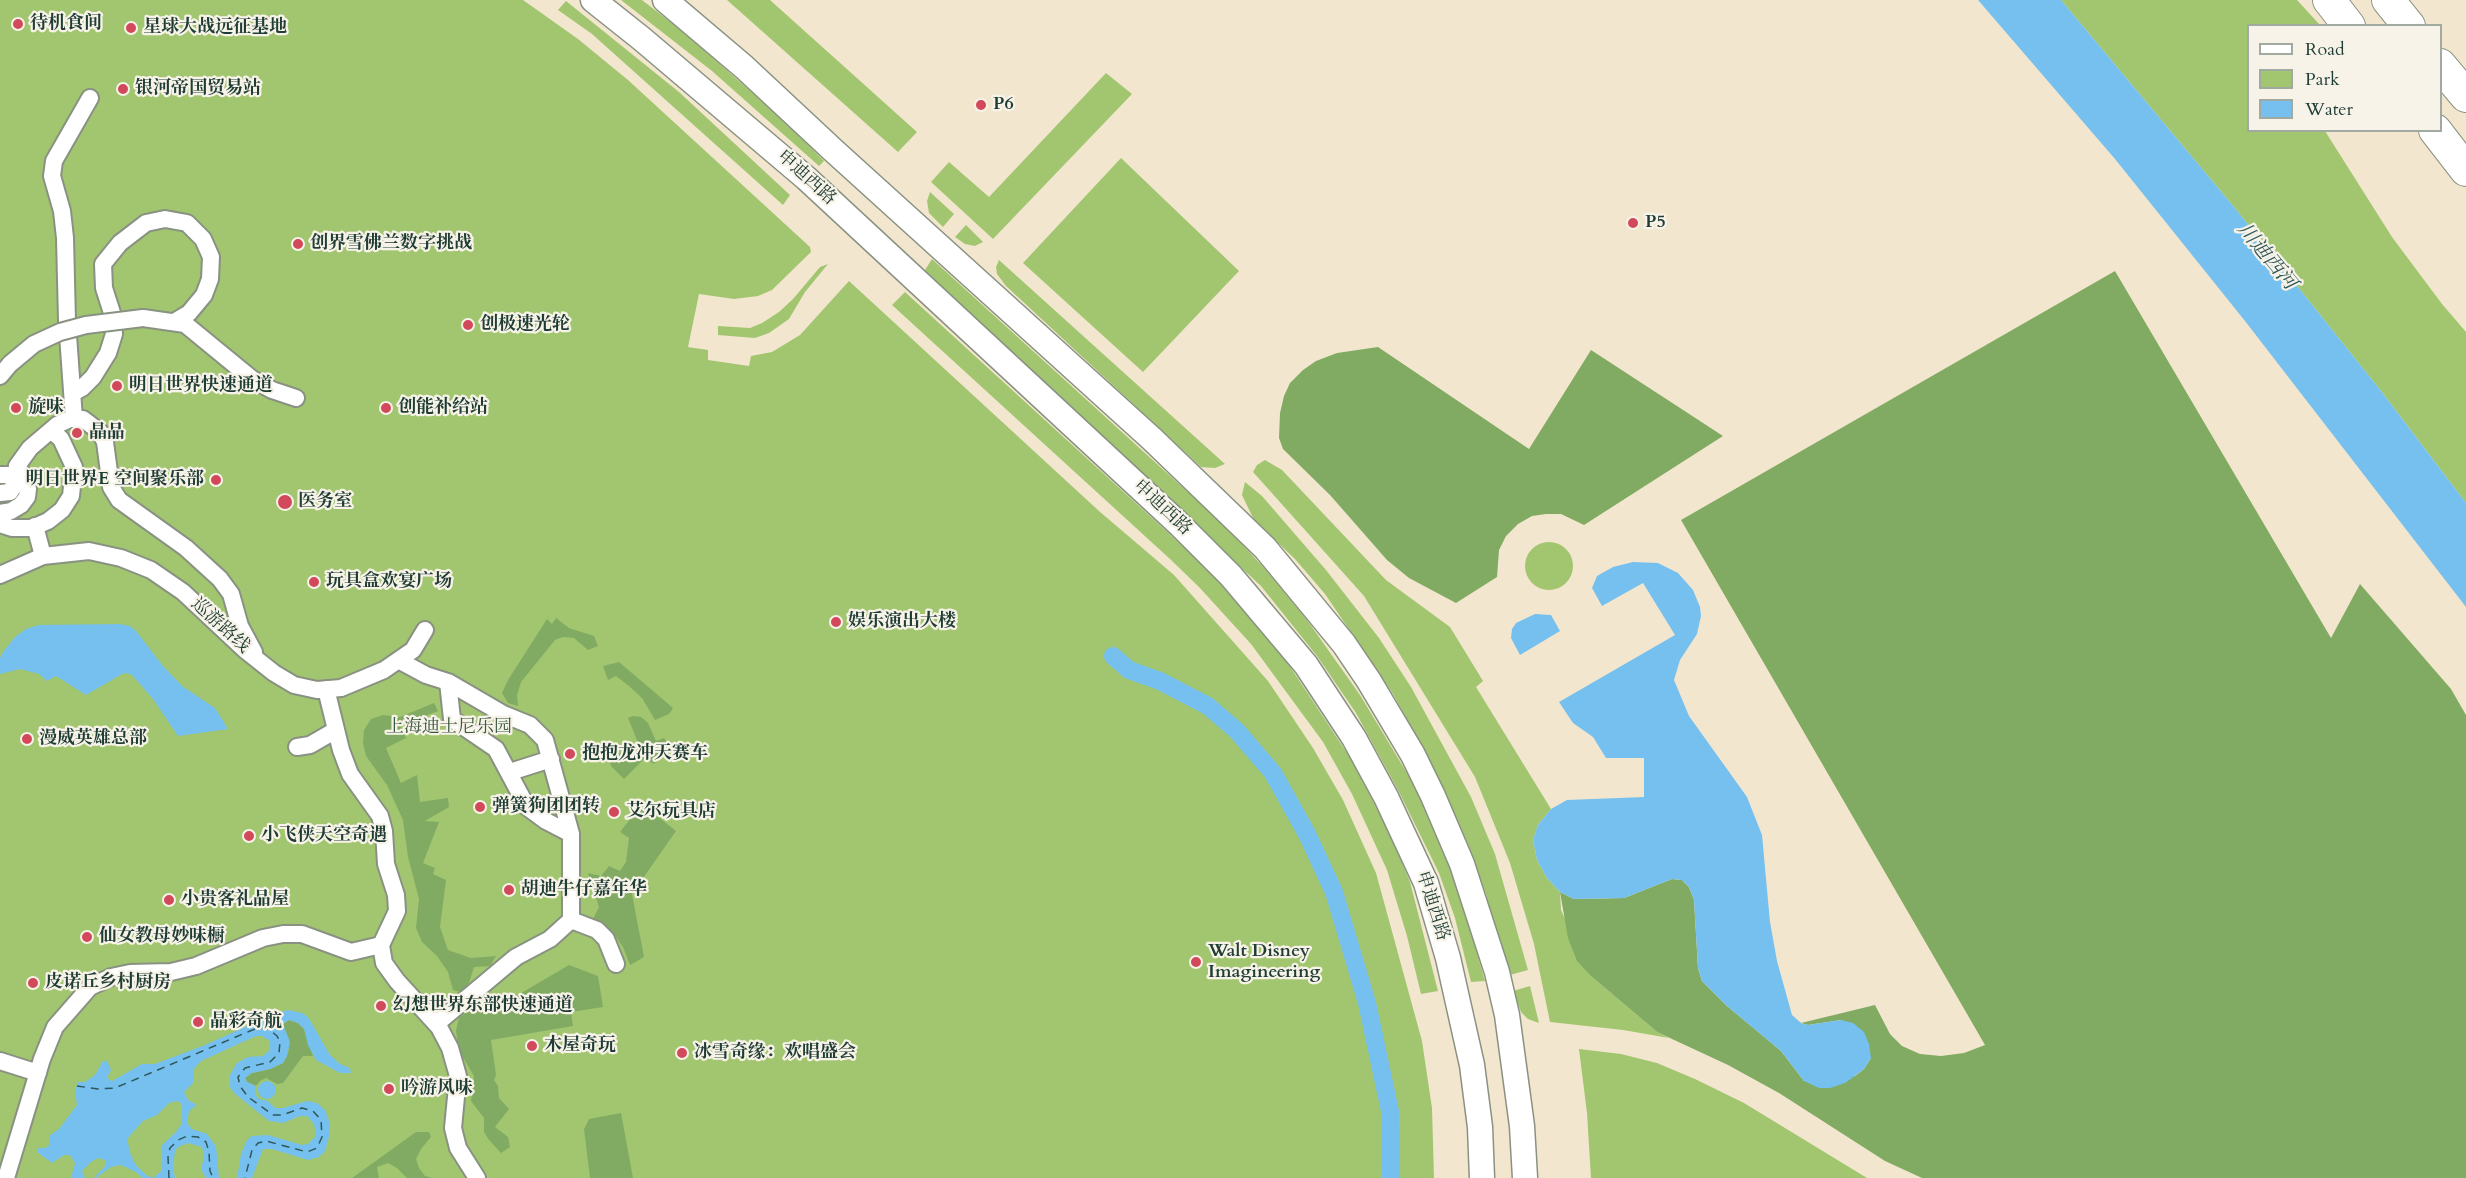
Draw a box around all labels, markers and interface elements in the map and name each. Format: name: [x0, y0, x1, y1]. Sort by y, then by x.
place label: 待机食间: [30, 13, 102, 35]
marker: 待机食间: [11, 17, 25, 31]
place label: 星球大战远征基地: [143, 17, 287, 39]
marker: 星球大战远征基地: [124, 21, 138, 35]
legend: [2247, 24, 2442, 132]
text: Road: [2305, 37, 2345, 62]
text: Park: [2305, 67, 2340, 92]
place label: 银河帝国贸易站: [135, 78, 261, 100]
marker: 银河帝国贸易站: [116, 82, 130, 96]
place label: P6: [993, 94, 1014, 116]
text: Water: [2305, 97, 2353, 122]
marker: P6: [974, 98, 988, 112]
street label: 申迪西路: [772, 146, 840, 210]
place label: P5: [1645, 212, 1666, 234]
marker: P5: [1626, 216, 1640, 230]
water label: 川迪西河: [2231, 219, 2301, 295]
place label: 创界雪佛兰数字挑战: [310, 233, 472, 255]
marker: 创界雪佛兰数字挑战: [291, 237, 305, 251]
place label: 创极速光轮: [480, 314, 570, 336]
marker: 创极速光轮: [461, 318, 475, 332]
place label: 明日世界快速通道: [129, 375, 273, 397]
marker: 明日世界快速通道: [110, 379, 124, 393]
place label: 旋味: [28, 397, 64, 419]
place label: 创能补给站: [398, 397, 488, 419]
marker: 旋味: [9, 401, 23, 415]
marker: 创能补给站: [379, 401, 393, 415]
place label: 晶品: [89, 422, 125, 444]
marker: 晶品: [70, 426, 84, 440]
place label: 明日世界E 空间聚乐部: [26, 469, 204, 491]
marker: 明日世界E 空间聚乐部: [209, 473, 223, 487]
street label: 申迪西路: [1128, 476, 1196, 540]
place label: 医务室: [298, 491, 352, 513]
marker: 医务室: [276, 493, 294, 511]
place label: 玩具盒欢宴广场: [326, 571, 452, 593]
marker: 玩具盒欢宴广场: [307, 575, 321, 589]
street label: 巡游路线: [186, 594, 254, 658]
place label: 娱乐演出大楼: [848, 611, 956, 633]
marker: 娱乐演出大楼: [829, 615, 843, 629]
park label: 上海迪士尼乐园: [386, 717, 512, 739]
place label: 漫威英雄总部: [39, 728, 147, 750]
marker: 漫威英雄总部: [20, 732, 34, 746]
place label: 抱抱龙冲天赛车: [582, 743, 708, 765]
marker: 抱抱龙冲天赛车: [563, 747, 577, 761]
place label: 弹簧狗团团转: [492, 796, 600, 818]
marker: 弹簧狗团团转: [473, 800, 487, 814]
place label: 艾尔玩具店: [626, 801, 716, 823]
marker: 艾尔玩具店: [607, 805, 621, 819]
place label: 小飞侠天空奇遇: [261, 825, 387, 847]
marker: 小飞侠天空奇遇: [242, 829, 256, 843]
street label: 申迪西路: [1411, 868, 1453, 944]
place label: 胡迪牛仔嘉年华: [521, 879, 647, 901]
marker: 胡迪牛仔嘉年华: [502, 883, 516, 897]
place label: 小贵客礼品屋: [181, 889, 289, 911]
marker: 小贵客礼品屋: [162, 893, 176, 907]
place label: 仙女教母妙味橱: [99, 926, 225, 948]
marker: 仙女教母妙味橱: [80, 930, 94, 944]
place label: Walt Disney Imagineering: [1208, 941, 1320, 984]
marker: Walt Disney Imagineering: [1189, 955, 1203, 969]
place label: 皮诺丘乡村厨房: [45, 972, 171, 994]
marker: 皮诺丘乡村厨房: [26, 976, 40, 990]
place label: 幻想世界东部快速通道: [393, 995, 573, 1017]
marker: 幻想世界东部快速通道: [374, 999, 388, 1013]
place label: 晶彩奇航: [210, 1011, 282, 1033]
marker: 晶彩奇航: [191, 1015, 205, 1029]
place label: 木屋奇玩: [544, 1035, 616, 1057]
marker: 木屋奇玩: [525, 1039, 539, 1053]
place label: 冰雪奇缘：欢唱盛会: [694, 1042, 856, 1064]
marker: 冰雪奇缘：欢唱盛会: [675, 1046, 689, 1060]
place label: 吟游风味: [401, 1078, 473, 1100]
marker: 吟游风味: [382, 1082, 396, 1096]

